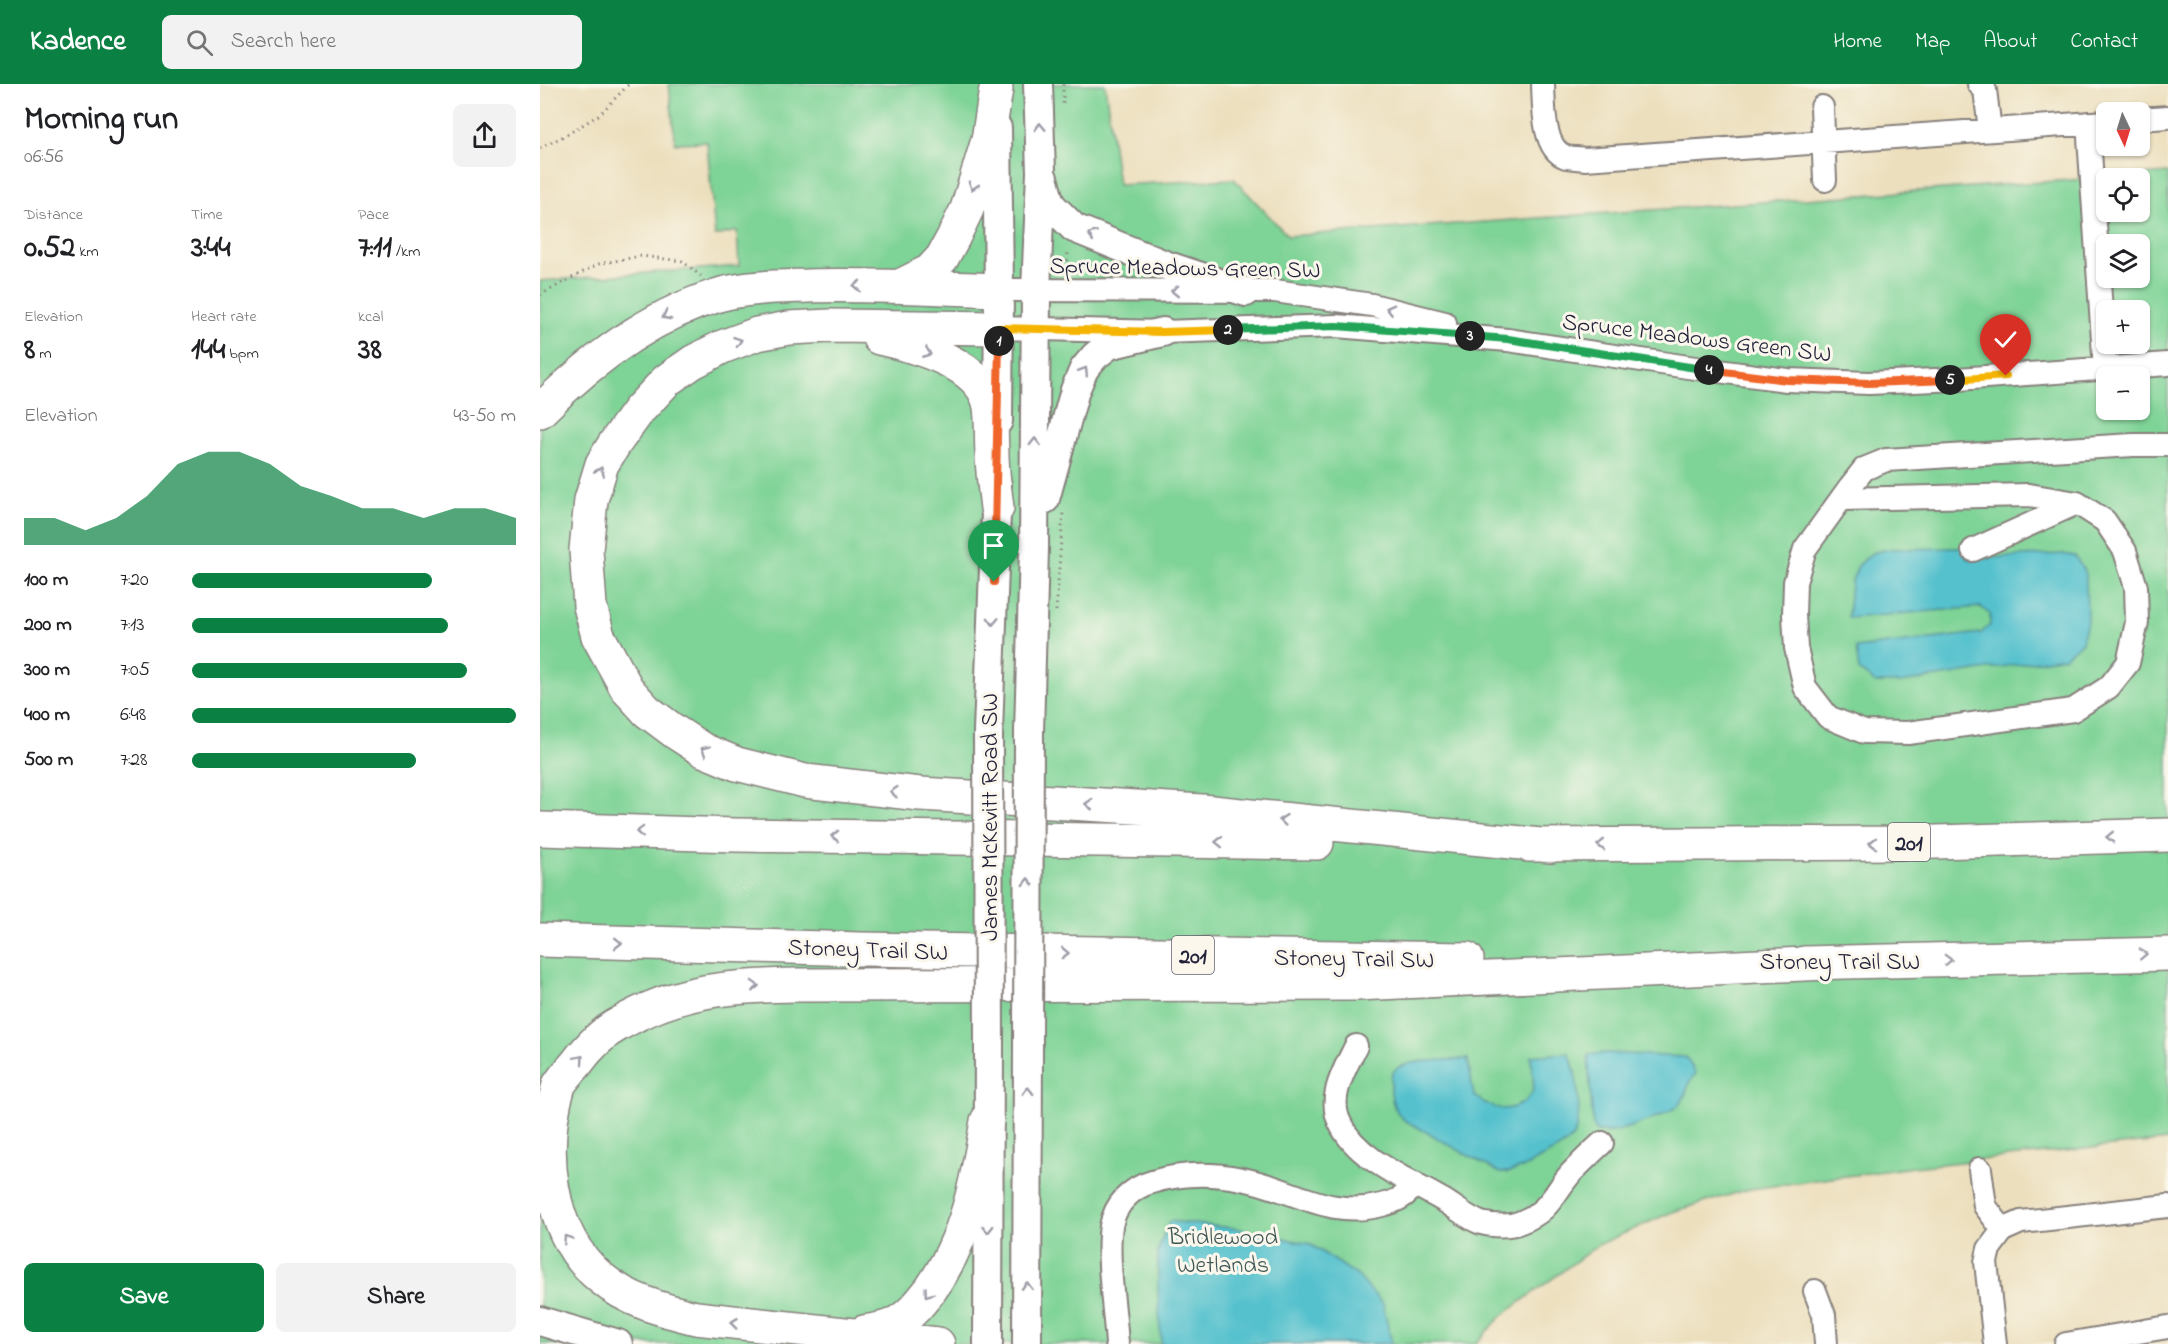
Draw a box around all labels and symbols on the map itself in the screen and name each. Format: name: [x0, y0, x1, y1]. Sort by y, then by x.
north arrow: [2096, 102, 2150, 156]
one-way arrow: [1033, 123, 1046, 132]
one-way arrow: [968, 180, 980, 191]
one-way arrow: [1088, 230, 1099, 242]
street label: Spruce Meadows Green SW: [1049, 250, 1321, 289]
one-way arrow: [852, 280, 861, 292]
one-way arrow: [1171, 285, 1180, 297]
one-way arrow: [1385, 304, 1395, 317]
street label: Spruce Meadows Green SW: [1560, 306, 1833, 373]
one-way arrow: [662, 309, 673, 320]
pin: [1980, 314, 2031, 376]
pin: 2: [1213, 315, 1243, 345]
pin: 3: [1455, 321, 1485, 351]
pin: 1: [984, 326, 1014, 356]
one-way arrow: [732, 335, 743, 348]
one-way arrow: [921, 346, 932, 358]
pin: 4: [1694, 355, 1724, 385]
pin: 5: [1935, 365, 1965, 395]
one-way arrow: [1077, 367, 1089, 377]
one-way arrow: [1028, 438, 1041, 447]
one-way arrow: [593, 466, 605, 477]
pin: [968, 520, 1019, 582]
one-way arrow: [986, 617, 999, 626]
street label: James McKevitt Road SW: [974, 693, 1009, 941]
one-way arrow: [701, 746, 712, 757]
one-way arrow: [890, 786, 899, 799]
one-way arrow: [1084, 798, 1093, 811]
one-way arrow: [1279, 814, 1288, 827]
road number: 201: [1888, 823, 1930, 861]
one-way arrow: [636, 826, 645, 838]
one-way arrow: [831, 830, 840, 843]
one-way arrow: [2105, 831, 2114, 844]
one-way arrow: [1215, 835, 1224, 848]
one-way arrow: [1868, 837, 1877, 849]
one-way arrow: [1596, 839, 1605, 851]
one-way arrow: [1022, 877, 1034, 886]
street label: Stoney Trail SW: [787, 931, 949, 973]
one-way arrow: [614, 936, 623, 949]
road number: 201: [1172, 936, 1214, 974]
street label: Stoney Trail SW: [1273, 942, 1434, 980]
street label: Stoney Trail SW: [1760, 946, 1920, 982]
one-way arrow: [1060, 947, 1069, 959]
one-way arrow: [2138, 948, 2147, 961]
one-way arrow: [1943, 954, 1952, 967]
one-way arrow: [750, 979, 759, 992]
one-way arrow: [573, 1055, 584, 1066]
one-way arrow: [1022, 1086, 1034, 1095]
park label: Bridlewood Wetlands: [1167, 1221, 1279, 1284]
one-way arrow: [982, 1225, 994, 1234]
one-way arrow: [563, 1234, 574, 1245]
one-way arrow: [1021, 1281, 1033, 1290]
one-way arrow: [924, 1286, 935, 1297]
one-way arrow: [729, 1317, 738, 1330]

